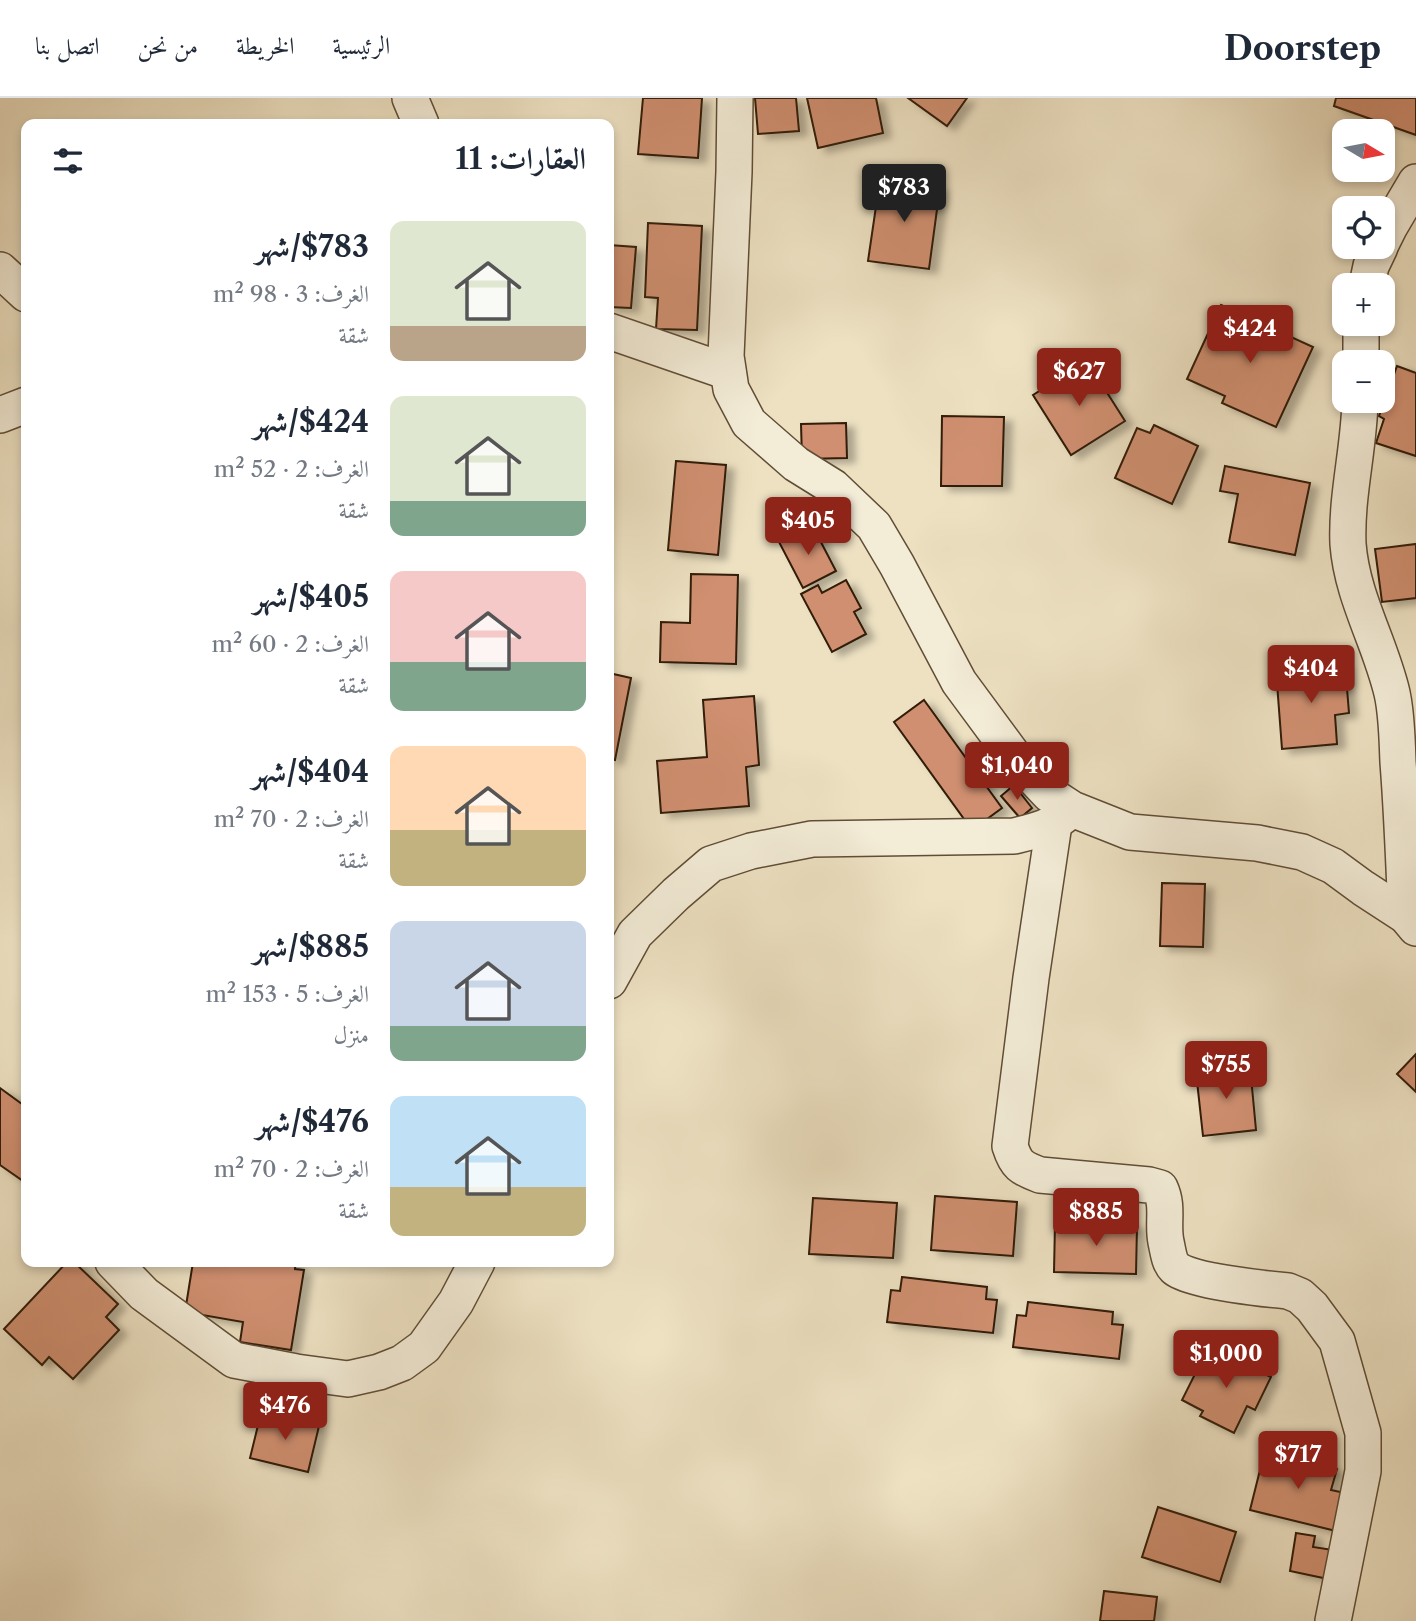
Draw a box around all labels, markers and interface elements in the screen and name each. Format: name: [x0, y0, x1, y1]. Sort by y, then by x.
text: Doorstep: [1224, 28, 1381, 69]
text: اتصل بنا: [35, 31, 99, 60]
text: من نحن: [137, 31, 198, 60]
text: الخريطة: [236, 31, 294, 60]
text: الرئيسية: [332, 31, 390, 60]
north arrow: [1332, 119, 1395, 182]
map controls: [1332, 119, 1395, 413]
text: العقارات: 11: [455, 140, 586, 177]
icon: filters: [49, 142, 87, 180]
pin: $783: [863, 164, 945, 224]
text: $783: [878, 173, 930, 201]
button: locate: [1332, 196, 1395, 259]
text: $783/شهر: [256, 228, 369, 265]
icon: home: [446, 249, 530, 333]
button: +: [1332, 273, 1395, 336]
text: الغرف: 3 · 98 m²: [213, 280, 369, 308]
pin: $424: [1209, 306, 1291, 365]
text: $424: [1223, 314, 1277, 342]
text: شقة: [339, 321, 369, 349]
pin: $627: [1038, 348, 1120, 408]
button: −: [1332, 350, 1395, 413]
text: $627: [1053, 357, 1105, 385]
text: $424/شهر: [253, 403, 369, 440]
icon: home: [446, 424, 530, 508]
text: الغرف: 2 · 52 m²: [214, 455, 369, 483]
text: شقة: [339, 496, 369, 524]
pin: $405: [767, 498, 849, 557]
text: $405: [781, 506, 835, 534]
text: $405/شهر: [253, 578, 369, 615]
icon: home: [446, 599, 530, 683]
text: الغرف: 2 · 60 m²: [211, 630, 369, 658]
pin: $404: [1270, 646, 1352, 705]
text: $404: [1284, 654, 1338, 682]
text: شقة: [339, 671, 369, 699]
pin: $1,040: [960, 742, 1074, 802]
text: $1,040: [981, 751, 1053, 779]
text: $404/شهر: [252, 753, 369, 790]
icon: home: [446, 774, 530, 858]
text: الغرف: 2 · 70 m²: [214, 805, 369, 833]
text: شقة: [339, 846, 369, 874]
text: $885/شهر: [253, 928, 369, 965]
icon: home: [446, 949, 530, 1033]
text: الغرف: 5 · 153 m²: [205, 980, 369, 1008]
text: منزل: [334, 1021, 369, 1049]
pin: $755: [1185, 1042, 1267, 1101]
text: $755: [1201, 1050, 1251, 1078]
text: $476/شهر: [256, 1103, 369, 1140]
icon: home: [446, 1124, 530, 1208]
text: الغرف: 2 · 70 m²: [214, 1155, 369, 1183]
pin: $885: [1055, 1188, 1137, 1248]
text: شقة: [339, 1196, 369, 1224]
text: $885: [1069, 1197, 1123, 1225]
pin: $1,000: [1169, 1330, 1283, 1390]
text: $1,000: [1189, 1339, 1263, 1367]
pin: $476: [244, 1382, 326, 1442]
text: $476: [259, 1391, 311, 1419]
pin: $717: [1257, 1432, 1339, 1491]
text: $717: [1274, 1440, 1322, 1468]

